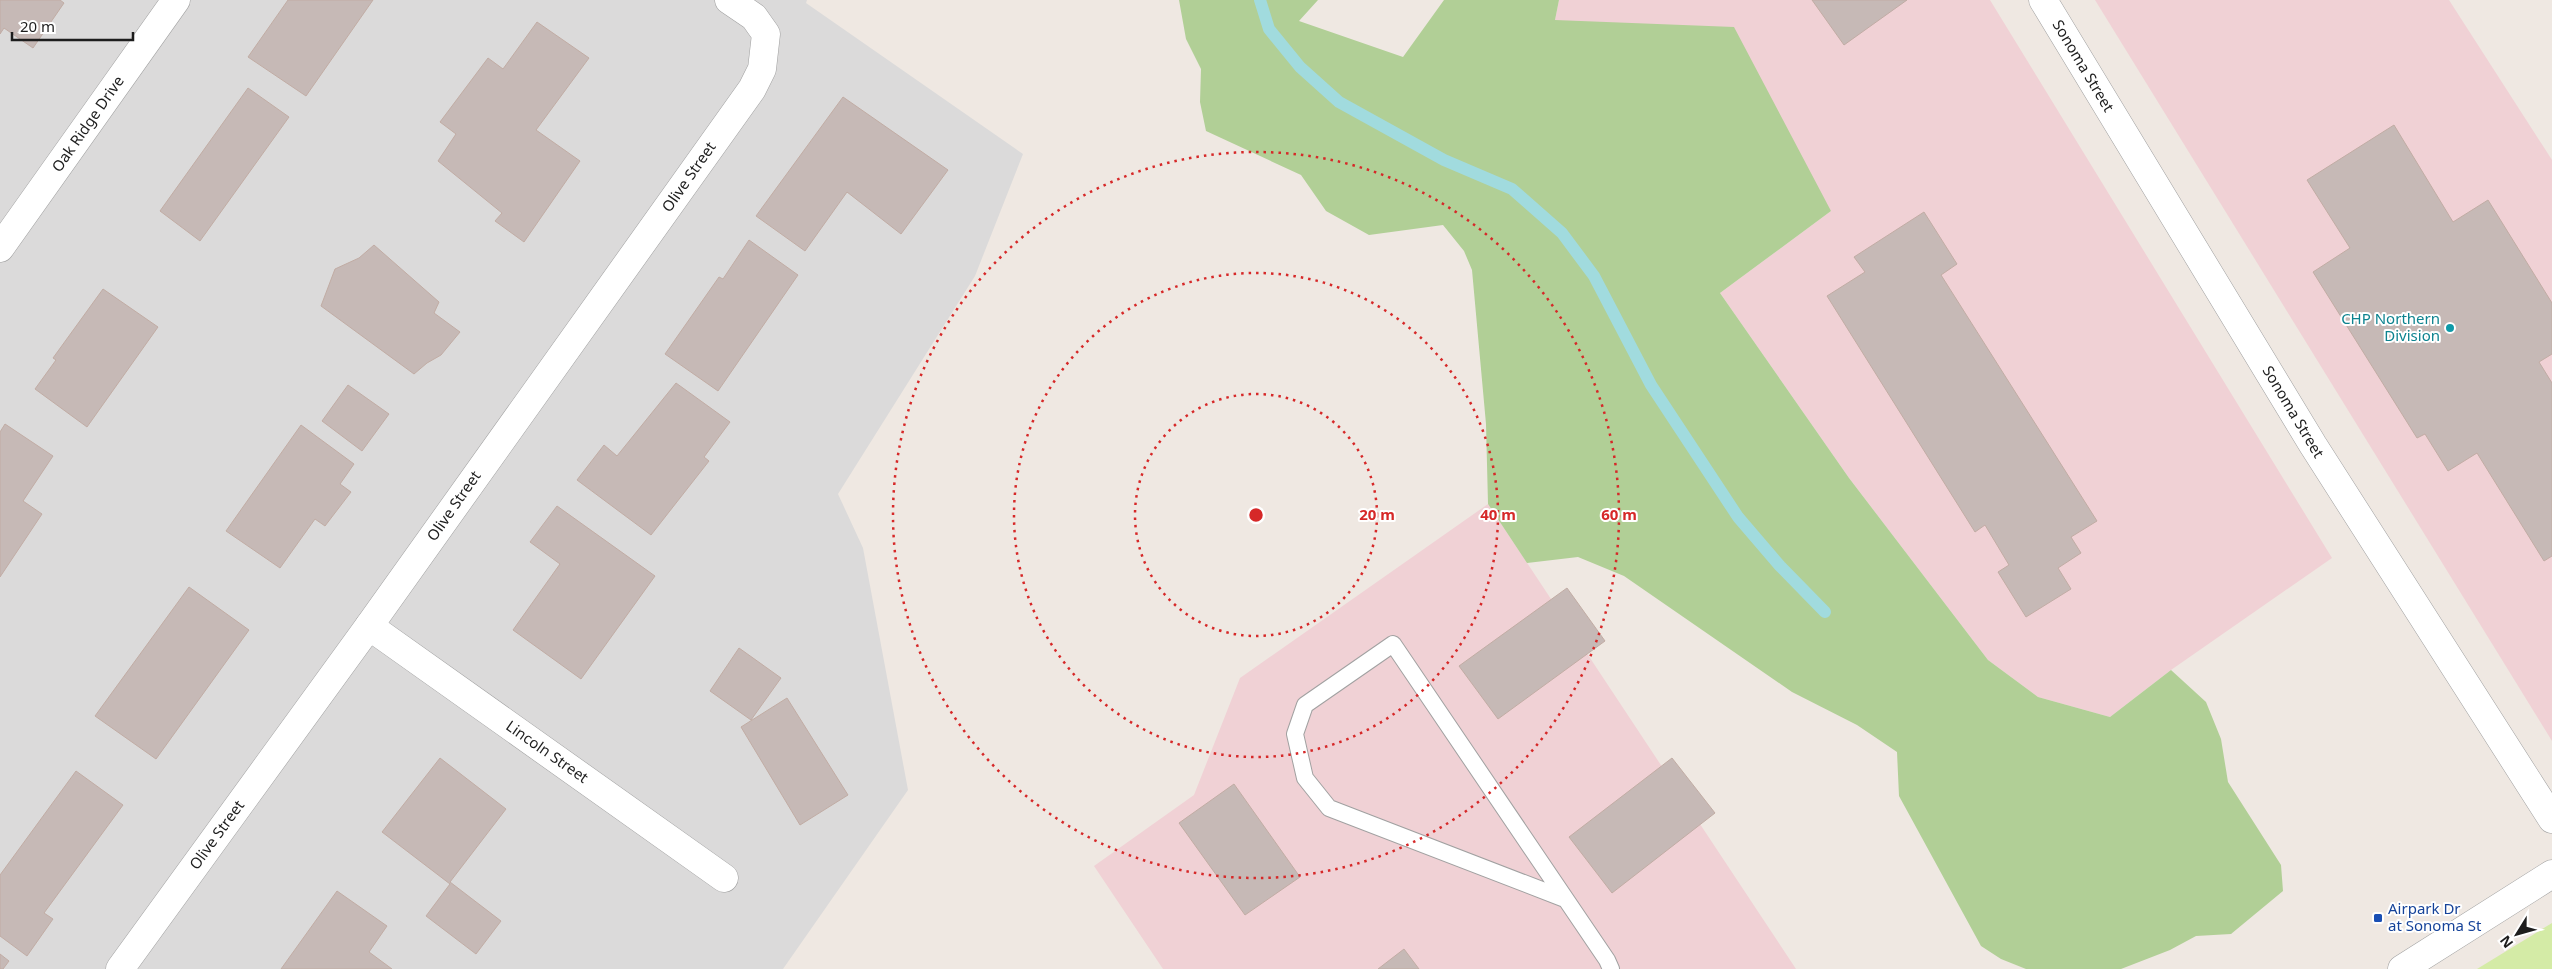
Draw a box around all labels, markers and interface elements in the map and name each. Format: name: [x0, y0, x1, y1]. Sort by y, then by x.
scale bar: [12, 10, 134, 42]
text: 20 m: [20, 16, 55, 36]
street label: Sonoma Street: [2049, 16, 2119, 116]
street label: Oak Ridge Drive: [47, 71, 128, 176]
street label: Olive Street: [657, 137, 720, 215]
place label: CHP Northern Division: [2341, 308, 2440, 345]
marker: CHP Northern Division: [2444, 322, 2456, 334]
street label: Sonoma Street: [2259, 362, 2329, 462]
street label: Olive Street: [422, 466, 485, 544]
text: 20 m: [1359, 504, 1395, 524]
text: 40 m: [1480, 504, 1516, 524]
text: 60 m: [1601, 504, 1637, 524]
centre of rings: [1247, 506, 1265, 524]
street label: Lincoln Street: [502, 715, 593, 787]
street label: Olive Street: [184, 795, 249, 873]
place label: Airpark Dr at Sonoma St: [2388, 898, 2482, 935]
north arrow: [2492, 909, 2542, 959]
marker: Airpark Dr at Sonoma St: [2372, 912, 2384, 924]
text: N: [2495, 932, 2517, 952]

